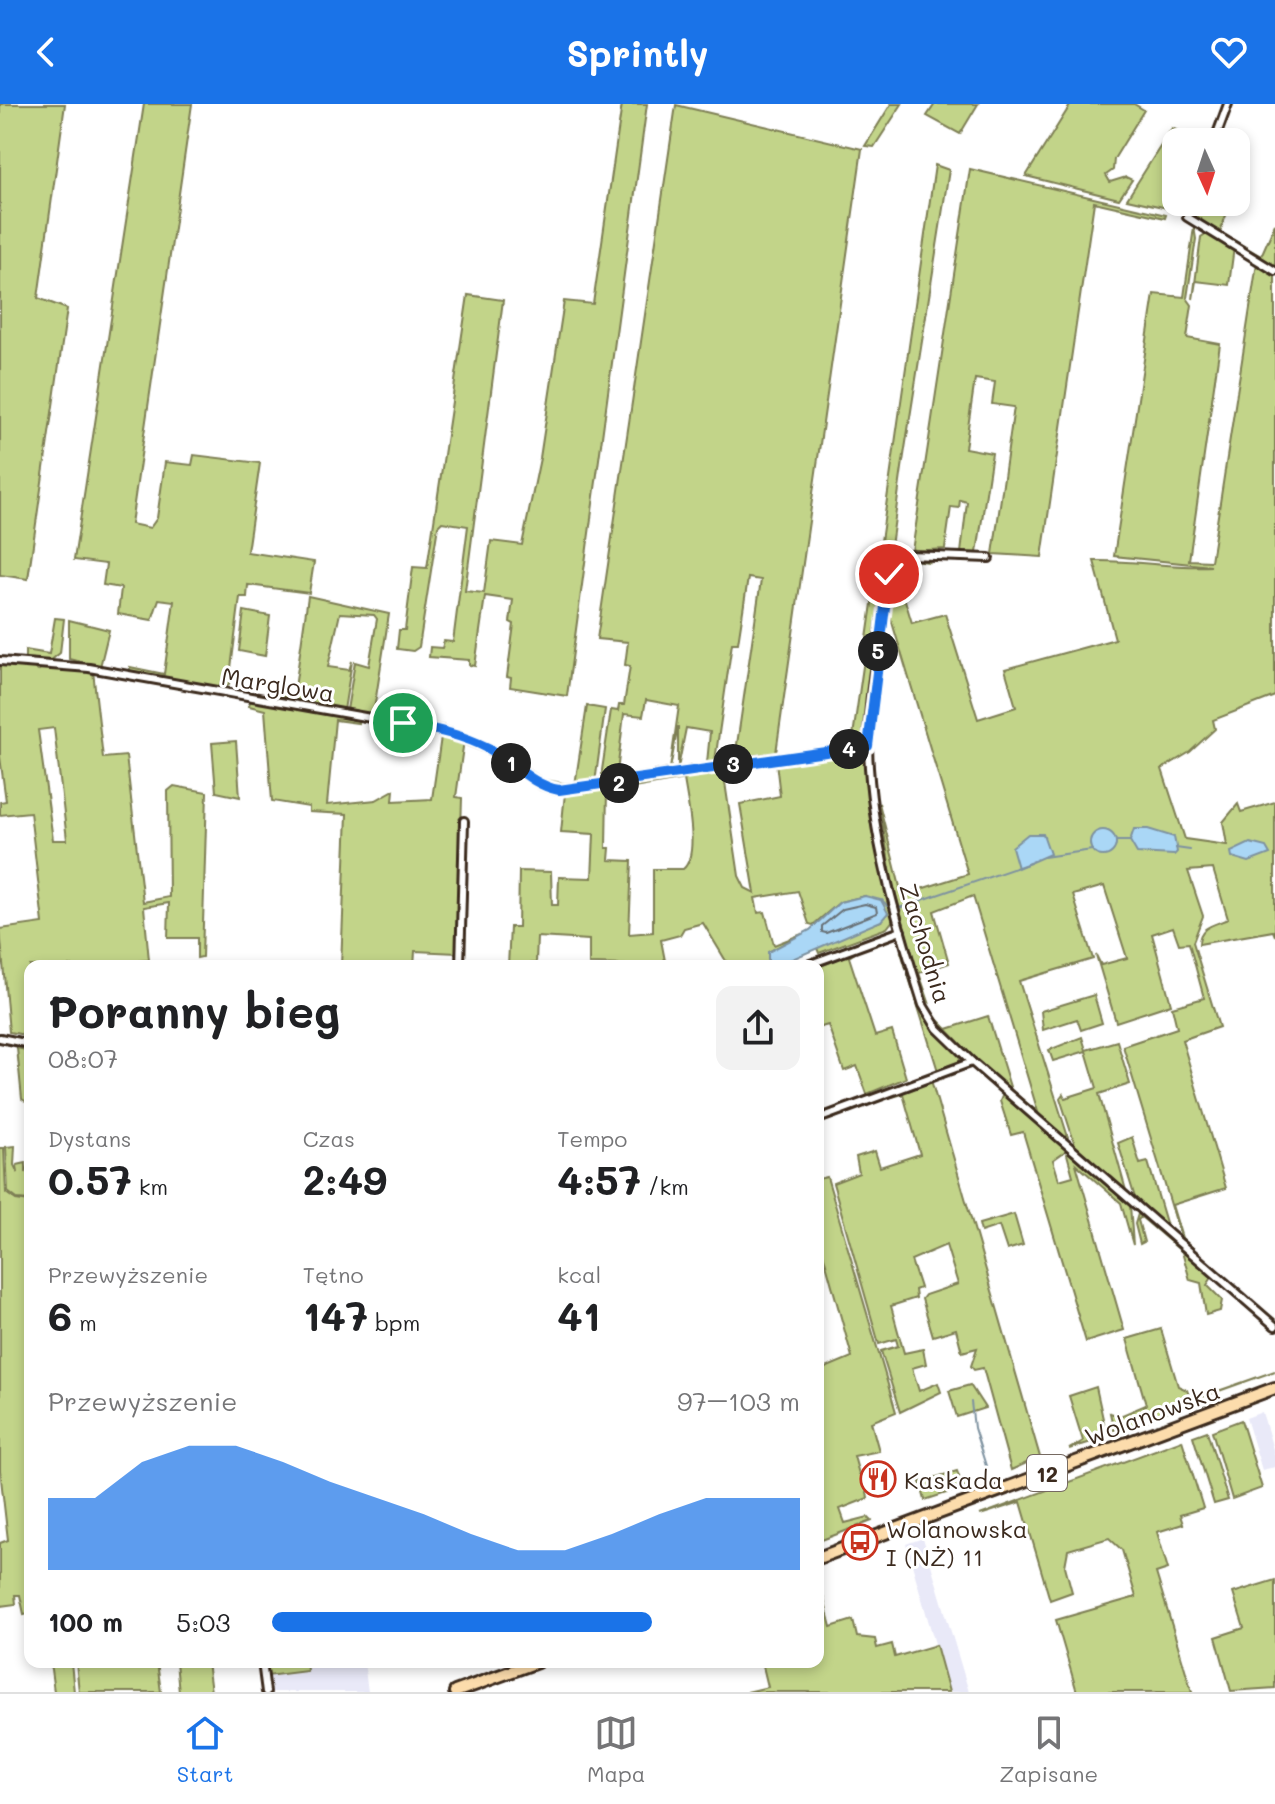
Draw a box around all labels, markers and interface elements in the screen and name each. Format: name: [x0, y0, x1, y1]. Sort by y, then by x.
text: Sprintly: [566, 29, 709, 76]
icon: back: [24, 30, 68, 74]
icon: heart: [1207, 30, 1251, 74]
north arrow: [1162, 128, 1250, 216]
map controls: [1162, 128, 1250, 216]
pin: [855, 540, 923, 608]
icon: check: [867, 552, 911, 596]
pin: 5: [858, 631, 898, 671]
text: 5: [872, 636, 884, 665]
street label: Marglowa: [219, 660, 337, 708]
pin: [369, 689, 437, 757]
icon: arrive: [381, 701, 425, 745]
pin: 4: [829, 729, 869, 769]
text: 4: [842, 734, 856, 763]
pin: 1: [491, 743, 531, 783]
pin: 3: [713, 744, 753, 784]
text: 1: [506, 748, 516, 777]
text: 3: [726, 749, 740, 778]
pin: 2: [599, 763, 639, 803]
text: 2: [613, 768, 625, 797]
street label: Zachodnia: [893, 879, 959, 1007]
text: Poranny bieg: [48, 982, 340, 1039]
button: share: [716, 986, 800, 1070]
text: 08:07: [48, 1041, 118, 1075]
text: Dystans: [48, 1124, 132, 1153]
text: Czas: [303, 1124, 355, 1153]
text: Tempo: [557, 1124, 627, 1153]
text: 0.57: [48, 1153, 132, 1205]
text: 2:49: [303, 1153, 387, 1205]
text: 4:57: [557, 1153, 641, 1205]
text: km: [132, 1172, 168, 1201]
text: /km: [641, 1172, 689, 1201]
text: Przewyższenie: [48, 1260, 208, 1289]
text: Tętno: [303, 1260, 363, 1289]
text: kcal: [557, 1260, 601, 1289]
text: 6: [48, 1289, 72, 1341]
text: 147: [303, 1289, 368, 1341]
text: 41: [557, 1289, 600, 1341]
text: m: [72, 1308, 97, 1337]
text: bpm: [368, 1308, 420, 1337]
street label: Wolanowska: [1080, 1374, 1224, 1452]
text: Przewyższenie: [48, 1384, 237, 1418]
text: 97–103 m: [677, 1384, 800, 1418]
road number: 12: [1027, 1455, 1067, 1491]
restaurant icon: Kaskada: [859, 1460, 897, 1498]
place label: Kaskada: [904, 1464, 1003, 1495]
place label: Wolanowska I (NŻ) 11: [886, 1513, 1028, 1572]
bus stop icon: Wolanowska I (NŻ) 11: [841, 1523, 879, 1561]
text: 100 m: [48, 1605, 123, 1639]
text: 5:03: [176, 1605, 231, 1639]
tab: Start: [177, 1711, 233, 1788]
tab: Mapa: [587, 1711, 645, 1788]
tab: Zapisane: [999, 1711, 1098, 1788]

